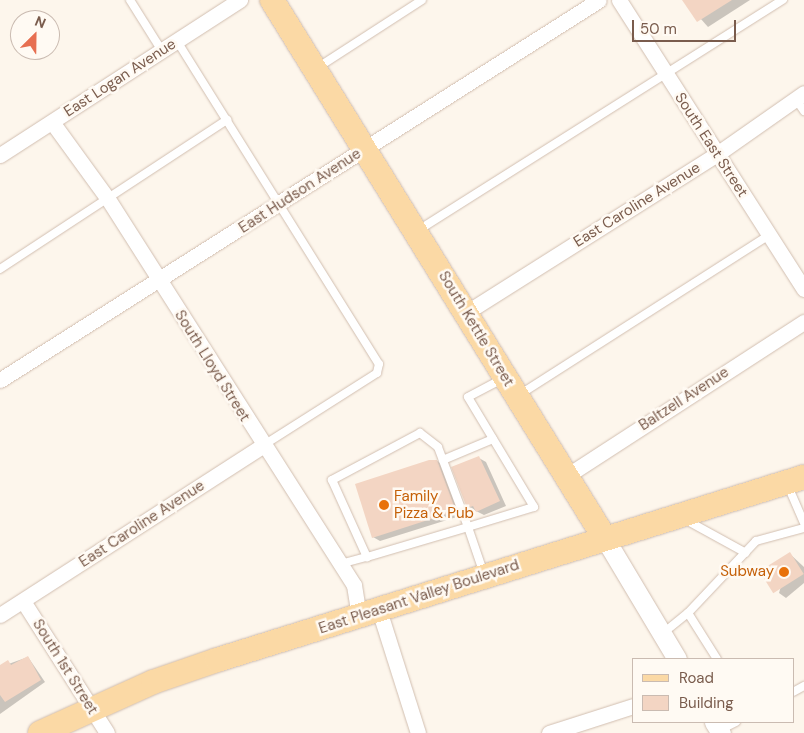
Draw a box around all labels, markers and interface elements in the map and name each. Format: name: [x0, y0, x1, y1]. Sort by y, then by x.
north arrow: [10, 10, 60, 60]
scale bar: [634, 10, 738, 42]
text: N: [32, 12, 49, 32]
text: 50 m: [640, 19, 677, 39]
street label: East Logan Avenue: [61, 35, 179, 121]
street label: South East Street: [671, 89, 751, 201]
street label: East Hudson Avenue: [236, 145, 364, 237]
street label: East Caroline Avenue: [570, 159, 704, 251]
street label: South Kettle Street: [434, 268, 518, 390]
street label: South Lloyd Street: [171, 307, 253, 425]
street label: Baltzell Avenue: [636, 363, 732, 435]
street label: East Caroline Avenue: [76, 477, 208, 571]
place label: Family Pizza & Pub: [394, 487, 474, 522]
marker: Family Pizza & Pub: [378, 499, 390, 511]
street label: East Pleasant Valley Boulevard: [317, 556, 521, 638]
place label: Subway: [720, 563, 774, 581]
marker: Subway: [778, 566, 790, 578]
street label: South 1st Street: [29, 616, 101, 718]
legend: [632, 658, 794, 723]
text: Road: [679, 668, 714, 688]
text: Building: [679, 693, 734, 713]

